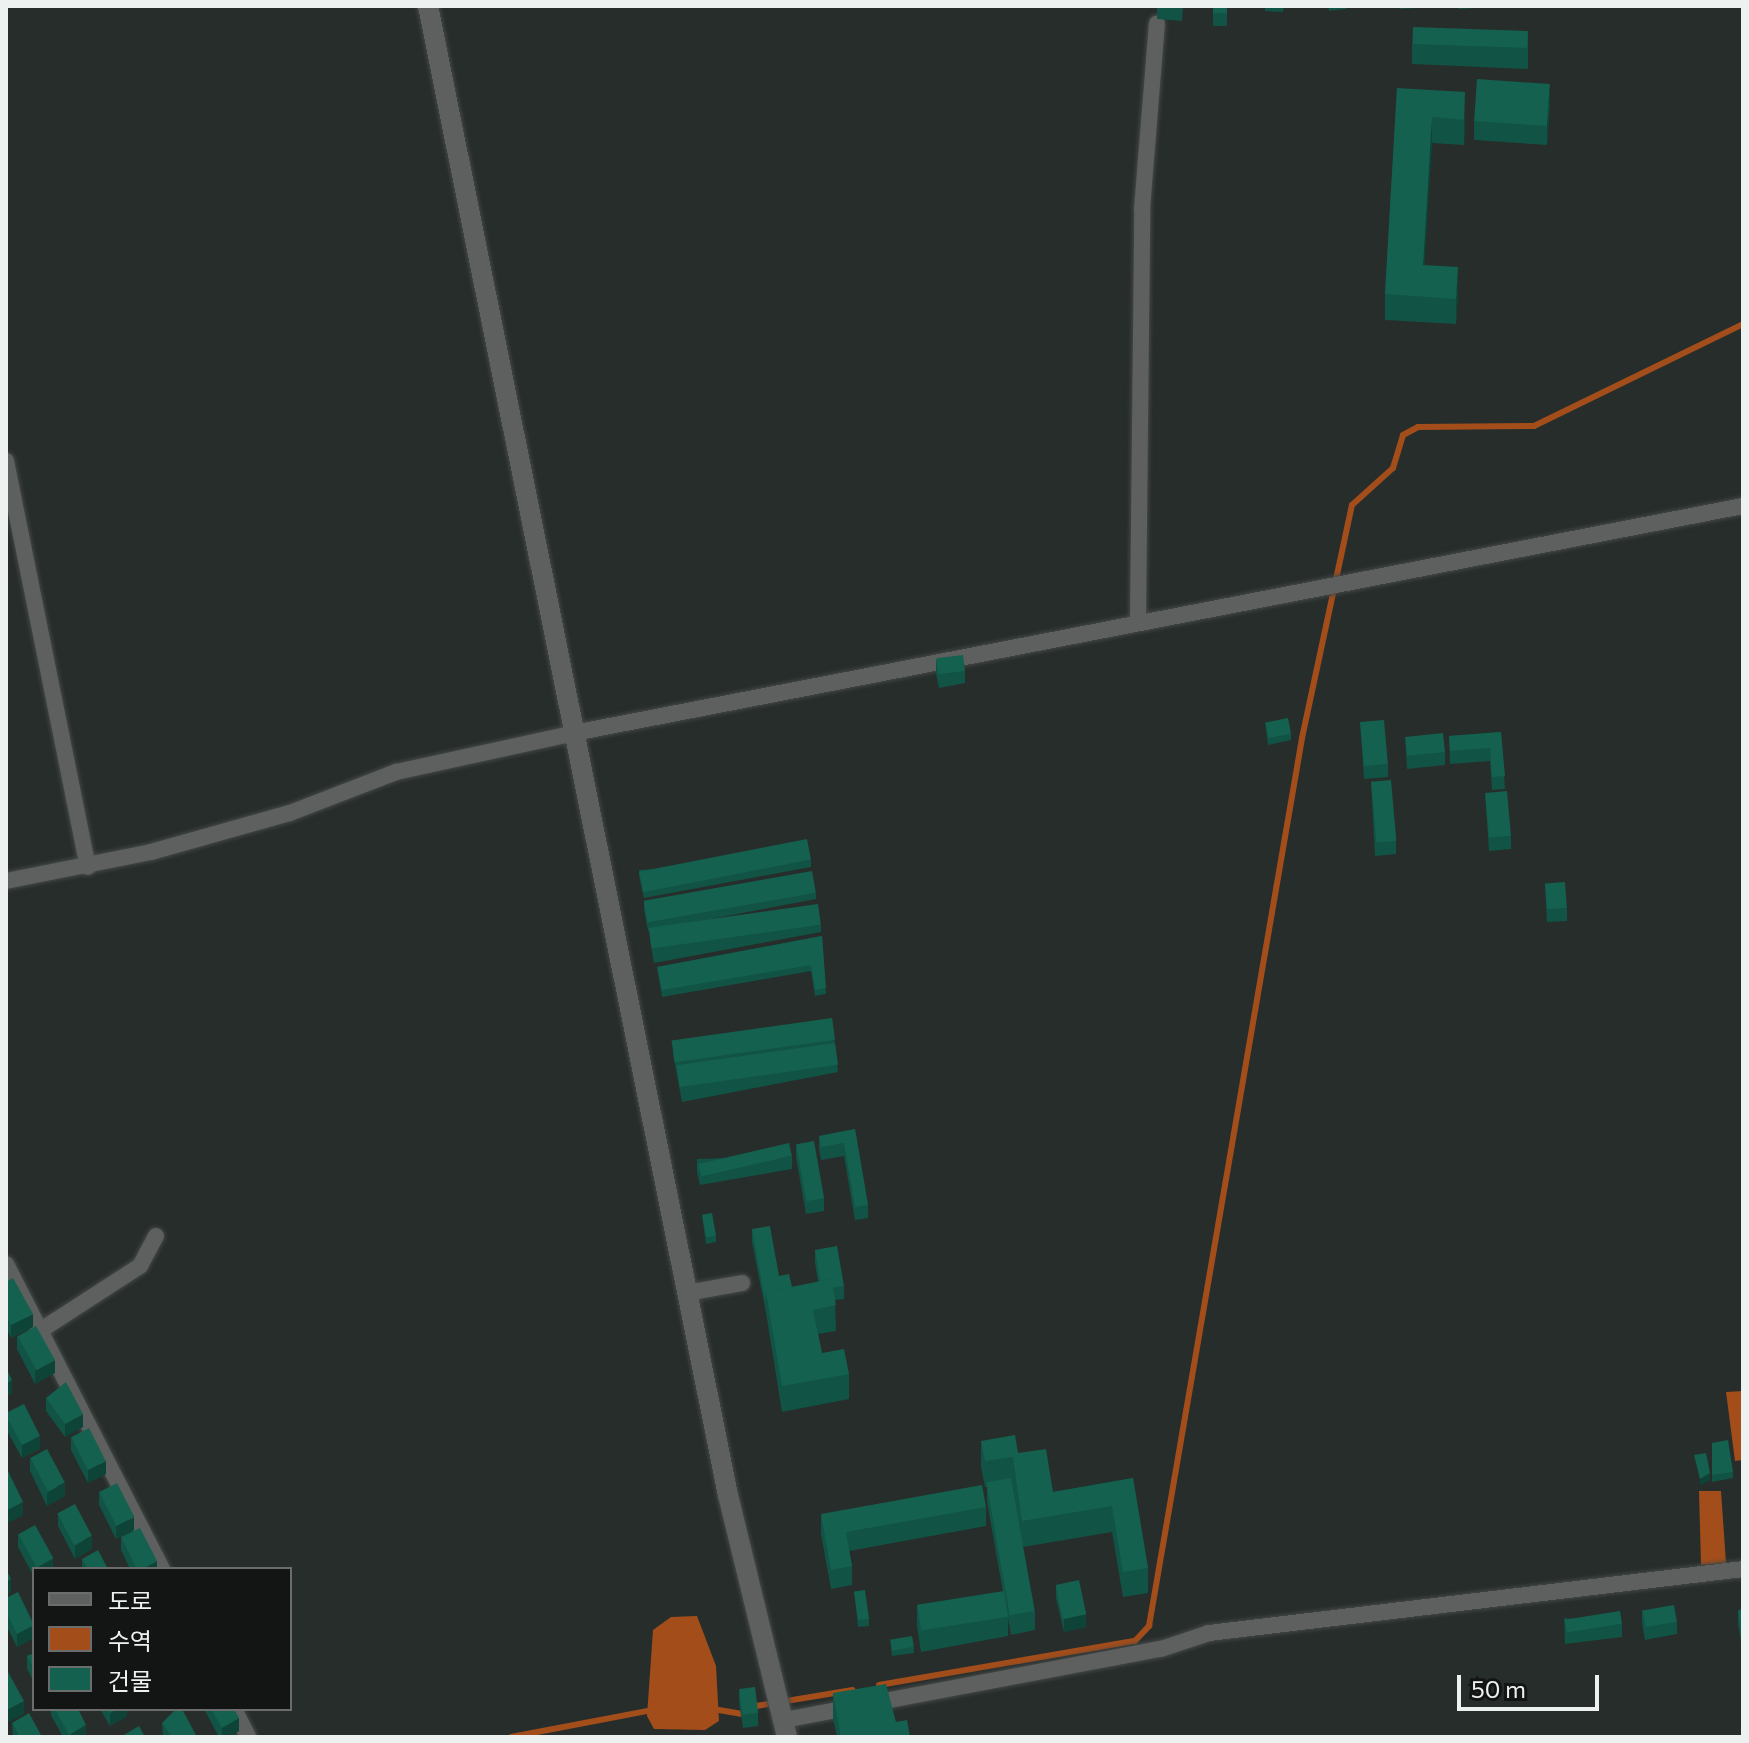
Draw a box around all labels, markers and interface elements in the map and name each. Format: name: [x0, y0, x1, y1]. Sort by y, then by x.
legend: [32, 1567, 292, 1711]
text: 도로: [108, 1586, 152, 1615]
text: 수역: [108, 1626, 152, 1655]
scale bar: [1461, 1659, 1603, 1709]
text: 건물: [108, 1666, 152, 1695]
text: 50 m: [1471, 1674, 1526, 1703]

